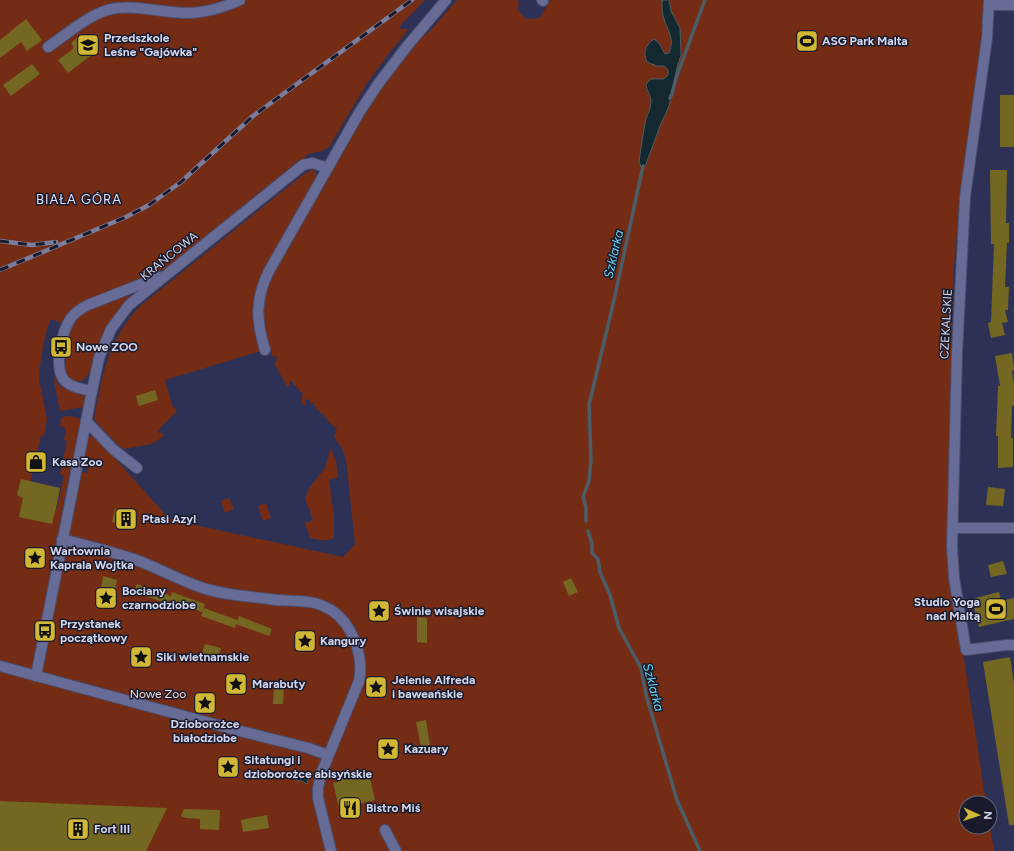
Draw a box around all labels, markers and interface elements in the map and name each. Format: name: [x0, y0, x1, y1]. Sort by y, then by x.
sports icon: ASG Park Malta: [794, 28, 820, 54]
place label: Przedszkole Leśne "Gajówka": [104, 31, 197, 59]
school or university icon: Przedszkole Leśne "Gajówka": [75, 32, 101, 58]
place label: ASG Park Malta: [822, 34, 908, 48]
district label: BIAŁA GÓRA: [36, 192, 122, 207]
water label: Szklarka: [601, 228, 626, 280]
street label: KRAŃCOWA: [138, 229, 200, 283]
street label: CZEKALSKIE: [937, 289, 955, 359]
bus stop icon: Nowe ZOO: [48, 334, 74, 360]
place label: Nowe ZOO: [76, 340, 138, 354]
shop icon: Kasa Zoo: [23, 449, 49, 475]
place label: Kasa Zoo: [52, 455, 102, 469]
building icon: Ptasi Azyl: [113, 506, 139, 532]
place label: Ptasi Azyl: [142, 512, 196, 526]
place label: Wartownia Kaprala Wojtka: [50, 544, 134, 572]
place icon: Wartownia Kaprala Wojtka: [22, 545, 48, 571]
place label: Bociany czarnodziobe: [122, 584, 196, 612]
place icon: Bociany czarnodziobe: [93, 585, 119, 611]
place label: Studio Yoga nad Maltą: [914, 595, 981, 623]
sports icon: Studio Yoga nad Maltą: [983, 596, 1009, 622]
place icon: Świnie wisajskie: [366, 598, 392, 624]
place label: Świnie wisajskie: [394, 604, 485, 618]
place label: Przystanek początkowy: [60, 617, 127, 645]
bus stop icon: Przystanek początkowy: [32, 618, 58, 644]
place icon: Kangury: [292, 628, 318, 654]
place label: Kangury: [320, 634, 366, 648]
place icon: Siki wietnamskie: [128, 644, 154, 670]
place label: Siki wietnamskie: [156, 650, 249, 664]
water label: Szklarka: [640, 661, 667, 713]
place icon: Marabuty: [223, 671, 249, 697]
place label: Jelenie Alfreda i baweańskie: [392, 673, 475, 701]
place icon: Jelenie Alfreda i baweańskie: [363, 674, 389, 700]
place label: Marabuty: [252, 677, 305, 691]
park label: Nowe Zoo: [130, 687, 186, 701]
place icon: Dzioborożce białodziobe: [192, 690, 218, 716]
place label: Dzioborożce białodziobe: [171, 717, 240, 745]
place icon: Kazuary: [375, 736, 401, 762]
place label: Kazuary: [404, 742, 449, 756]
place label: Sitatungi i dzioborożce abisyńskie: [244, 753, 373, 781]
place icon: Sitatungi i dzioborożce abisyńskie: [215, 754, 241, 780]
restaurant icon: Bistro Miś: [337, 795, 363, 821]
north arrow: [958, 795, 998, 835]
place label: Bistro Miś: [366, 801, 421, 815]
text: N: [981, 811, 994, 820]
building icon: Fort III: [65, 816, 91, 842]
place label: Fort III: [94, 822, 130, 836]

